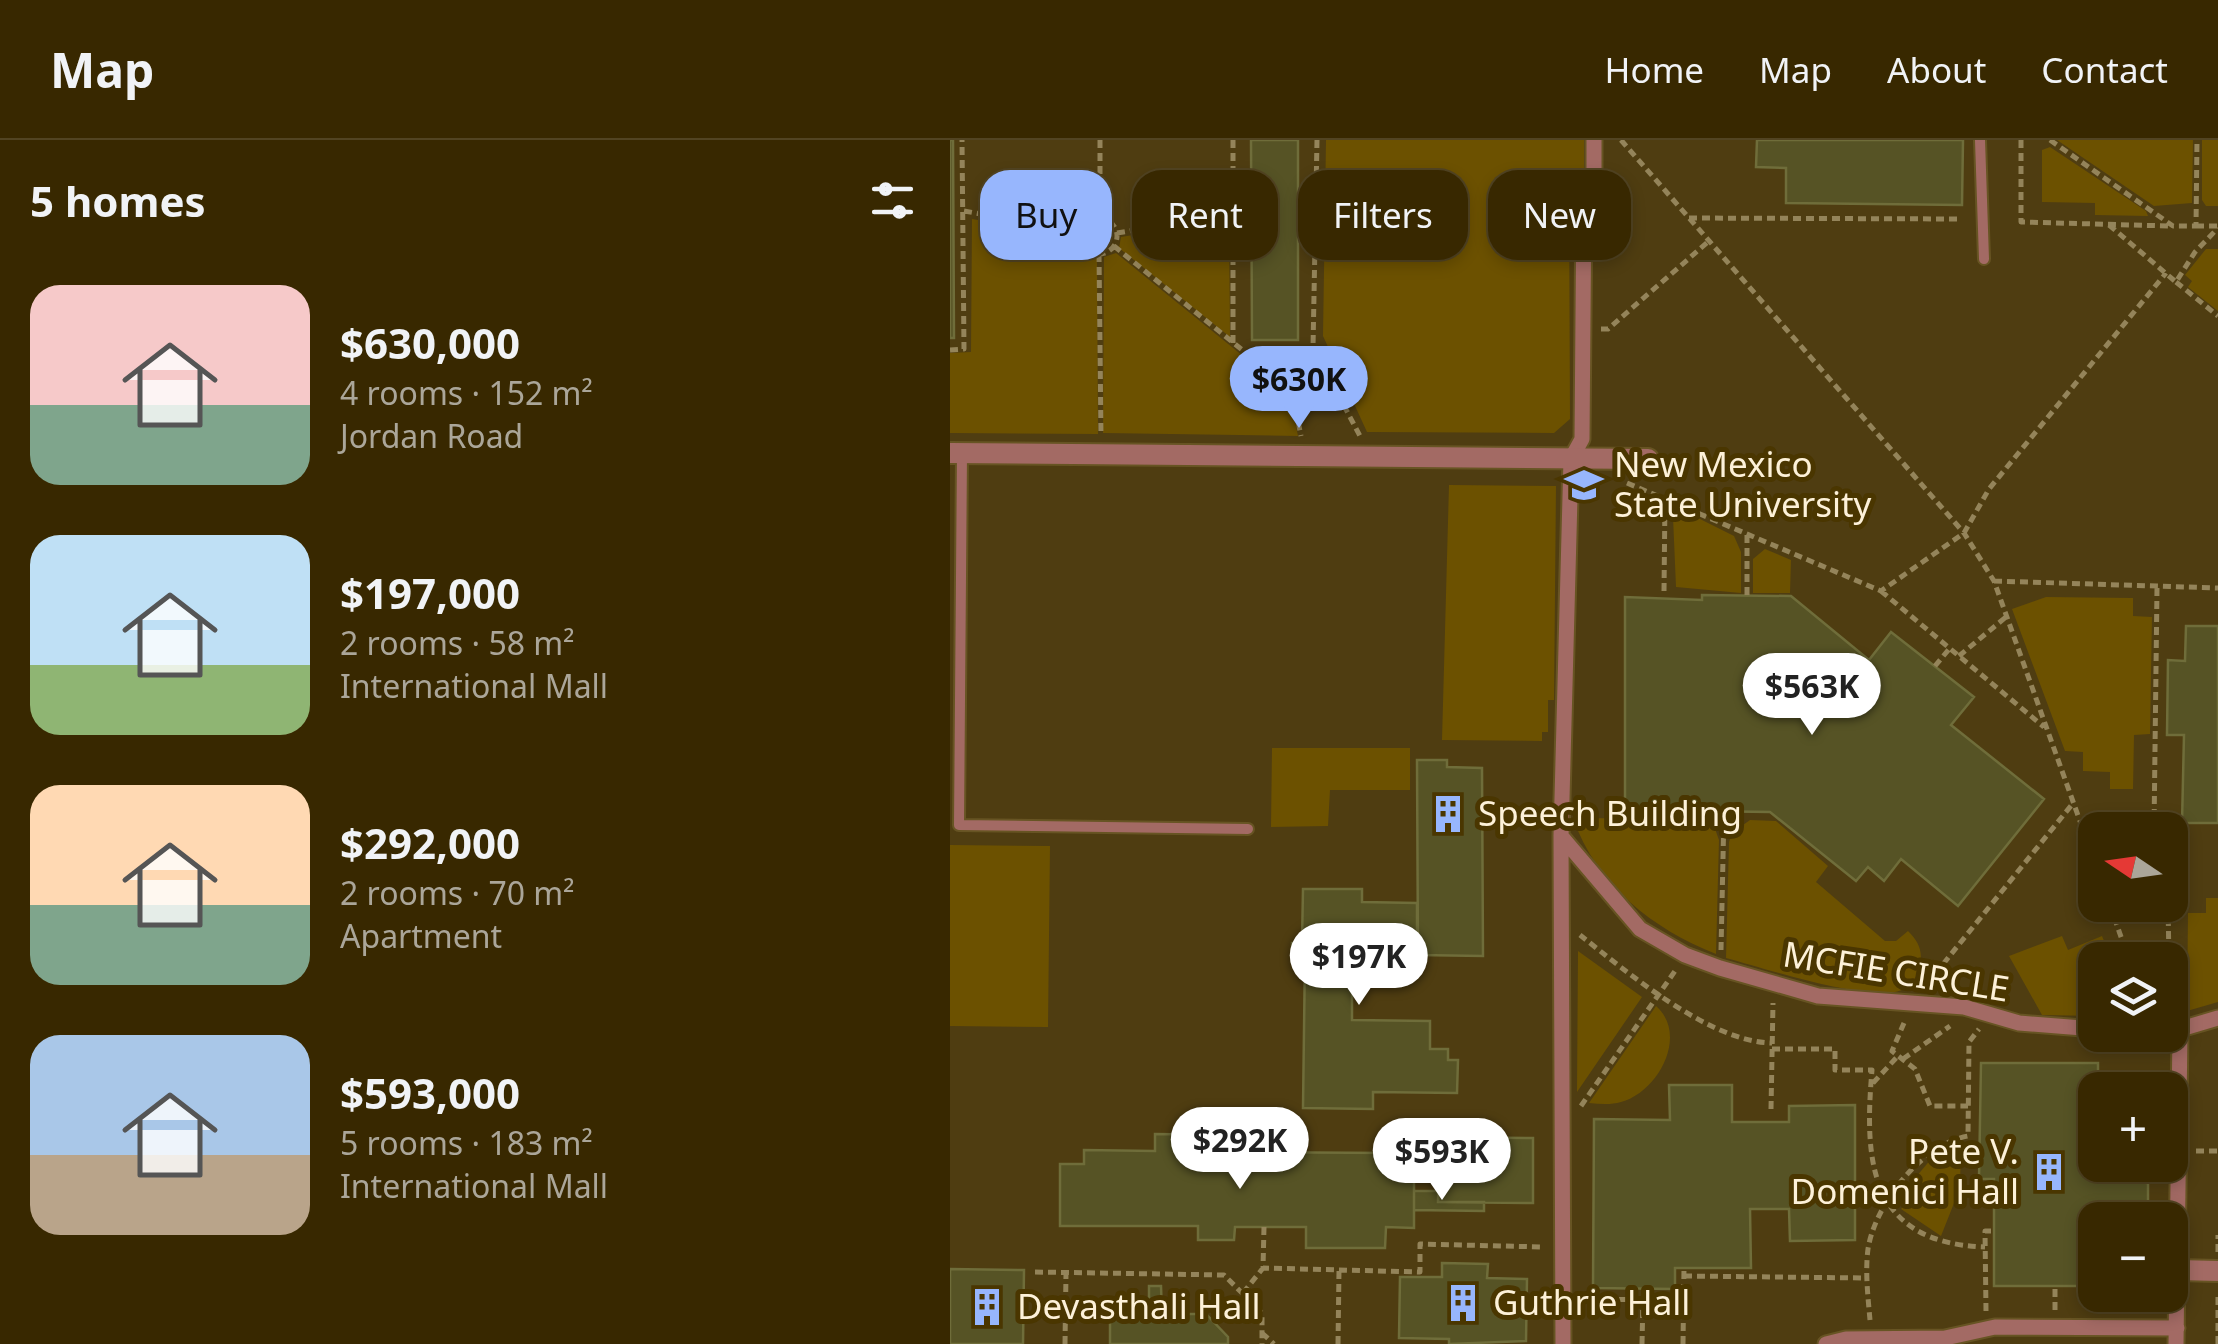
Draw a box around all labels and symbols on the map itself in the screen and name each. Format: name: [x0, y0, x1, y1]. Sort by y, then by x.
pin: $630K: [1229, 346, 1369, 431]
place label: New Mexico State University: [1614, 440, 1872, 527]
school or university icon: New Mexico State University: [1563, 464, 1605, 506]
pin: $563K: [1742, 653, 1882, 738]
place label: Speech Building: [1478, 789, 1742, 836]
building icon: Speech Building: [1427, 793, 1469, 835]
north arrow: [2078, 812, 2188, 922]
pin: $197K: [1289, 923, 1429, 1008]
street label: MCFIE CIRCLE: [1780, 929, 2013, 1012]
pin: $292K: [1170, 1107, 1310, 1192]
pin: $593K: [1372, 1118, 1512, 1203]
place label: Pete V. Domenici Hall: [1791, 1127, 2019, 1214]
building icon: Pete V. Domenici Hall: [2028, 1151, 2070, 1193]
place label: Guthrie Hall: [1493, 1278, 1690, 1325]
place label: Devasthali Hall: [1017, 1282, 1260, 1329]
building icon: Guthrie Hall: [1442, 1282, 1484, 1324]
building icon: Devasthali Hall: [966, 1286, 1008, 1328]

